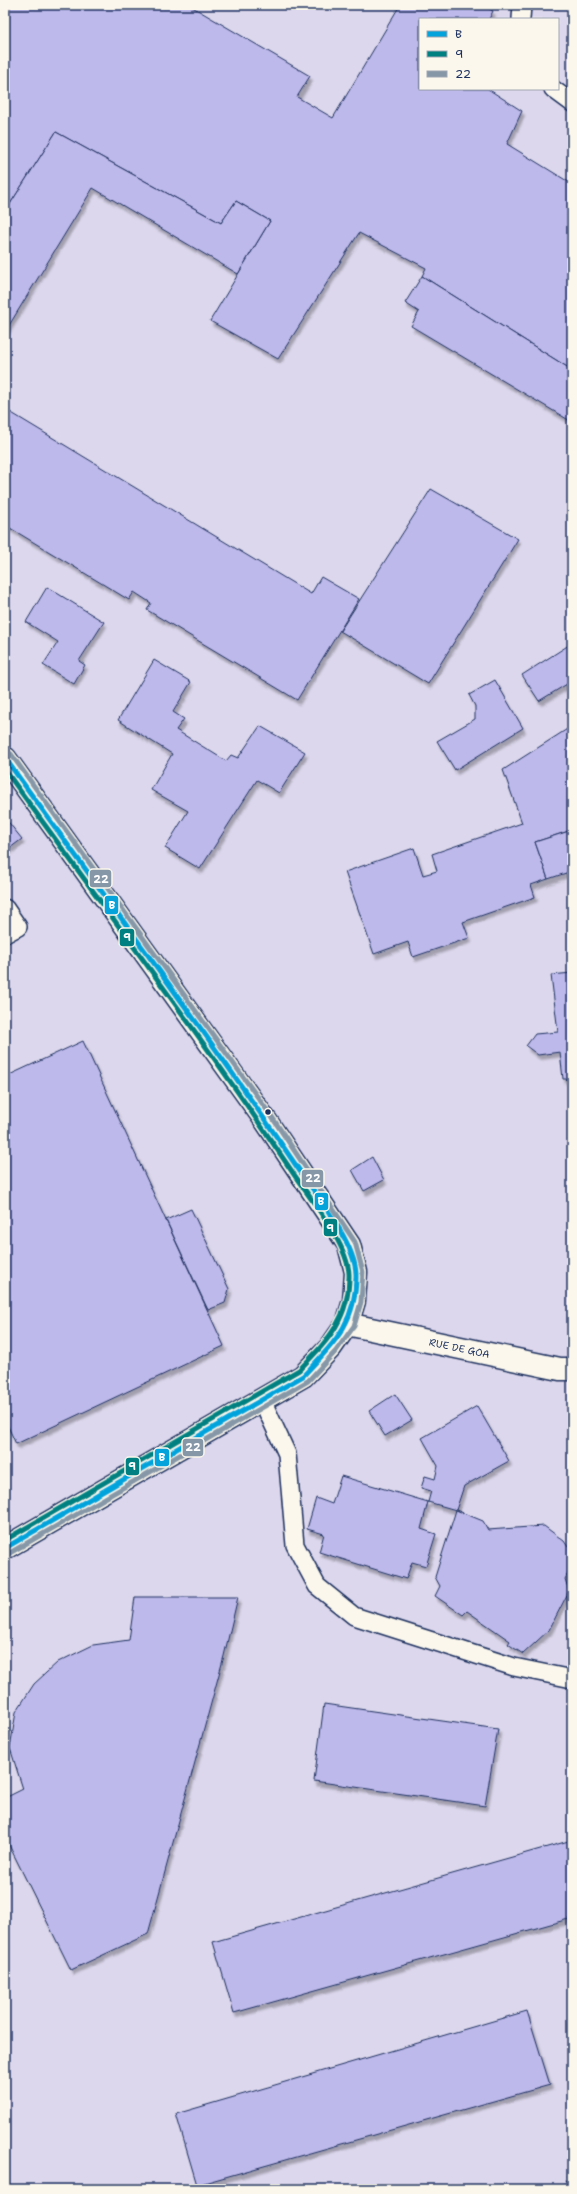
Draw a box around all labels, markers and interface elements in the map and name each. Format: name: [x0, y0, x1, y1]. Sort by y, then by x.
legend: [419, 18, 559, 90]
text: B: [455, 26, 462, 42]
text: 9: [455, 46, 463, 62]
text: 22: [455, 66, 471, 82]
line badge: 22: [89, 869, 112, 888]
text: 22: [93, 872, 109, 887]
line badge: B: [104, 895, 119, 915]
text: B: [109, 898, 116, 913]
line badge: 9: [119, 928, 135, 947]
text: 9: [123, 930, 131, 945]
unlabelled marker: [263, 1107, 273, 1117]
line badge: 22: [301, 1169, 324, 1188]
text: 22: [305, 1171, 321, 1186]
line badge: B: [314, 1192, 329, 1211]
text: B: [318, 1194, 325, 1209]
line badge: 9: [323, 1218, 338, 1237]
text: 9: [326, 1221, 334, 1236]
street label: RUE DE GOA: [428, 1336, 491, 1361]
line badge: 22: [182, 1438, 204, 1457]
text: 22: [185, 1440, 201, 1455]
line badge: B: [154, 1448, 170, 1467]
text: B: [159, 1450, 166, 1465]
line badge: 9: [125, 1457, 140, 1476]
text: 9: [128, 1459, 136, 1474]

